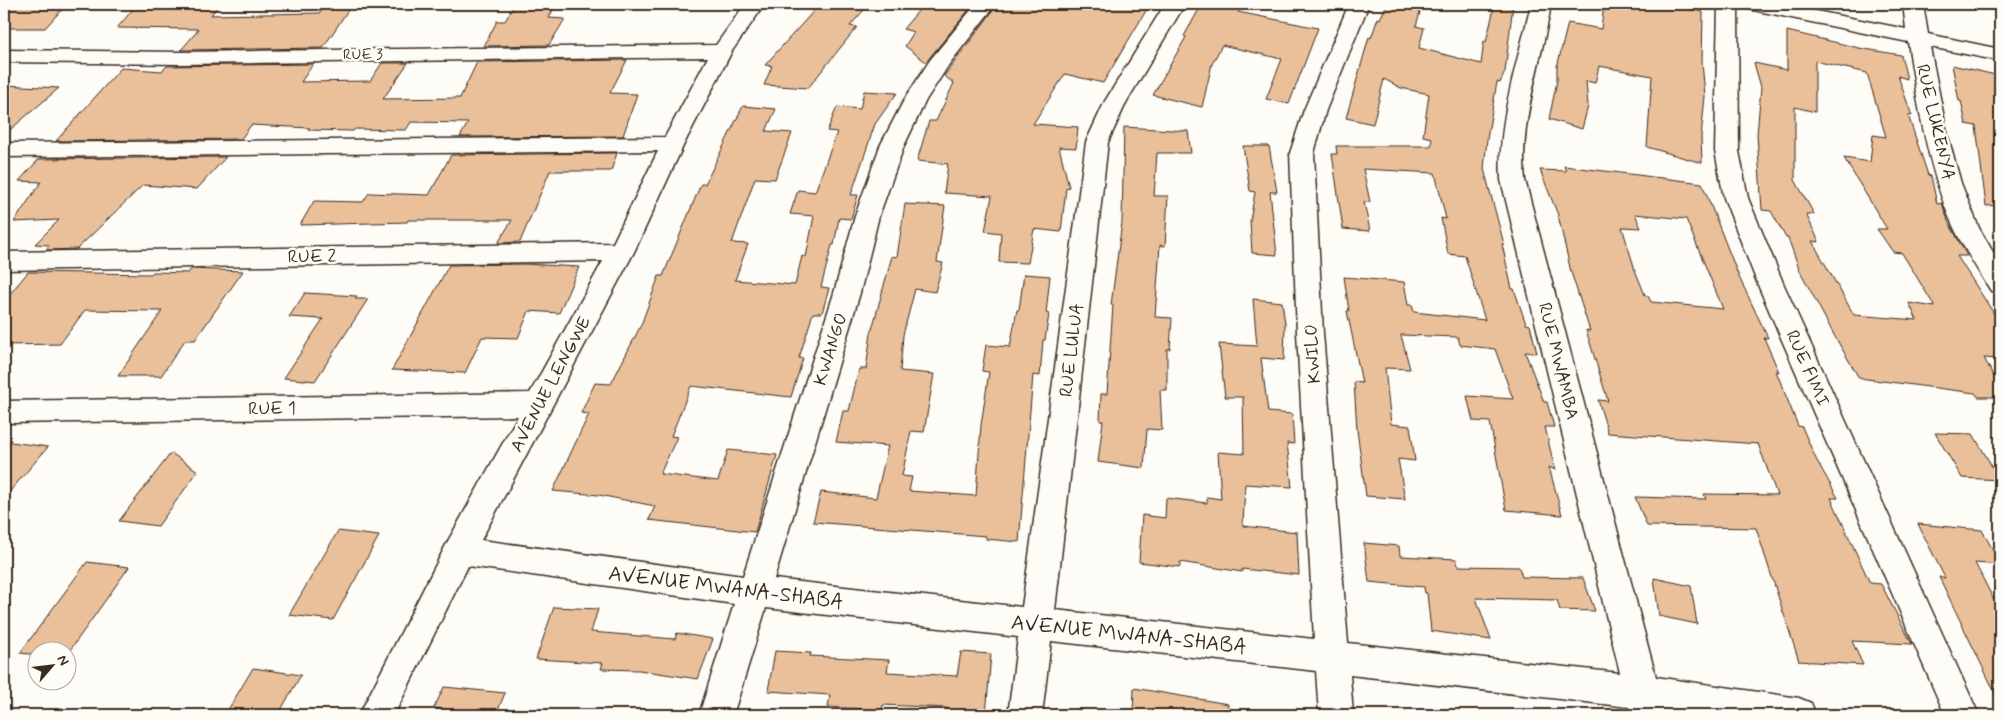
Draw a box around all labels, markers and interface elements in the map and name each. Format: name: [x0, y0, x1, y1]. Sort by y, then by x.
street label: RUE 3: [343, 45, 383, 65]
street label: RUE LUKENYA: [1910, 62, 1960, 183]
street label: RUE 2: [287, 245, 337, 269]
street label: RUE MWAMBA: [1532, 300, 1584, 422]
street label: RUE LULUA: [1054, 302, 1090, 398]
street label: KWANGO: [809, 310, 853, 389]
street label: AVENUE LENGWE: [505, 312, 597, 457]
street label: KWILO: [1299, 323, 1327, 385]
street label: RUE FIMI: [1780, 326, 1835, 410]
street label: RUE 1: [248, 397, 296, 421]
street label: AVENUE MWANA-SHABA: [607, 560, 845, 616]
street label: AVENUE MWANA-SHABA: [1010, 609, 1248, 661]
north arrow: [28, 642, 78, 692]
text: N: [52, 652, 73, 669]

